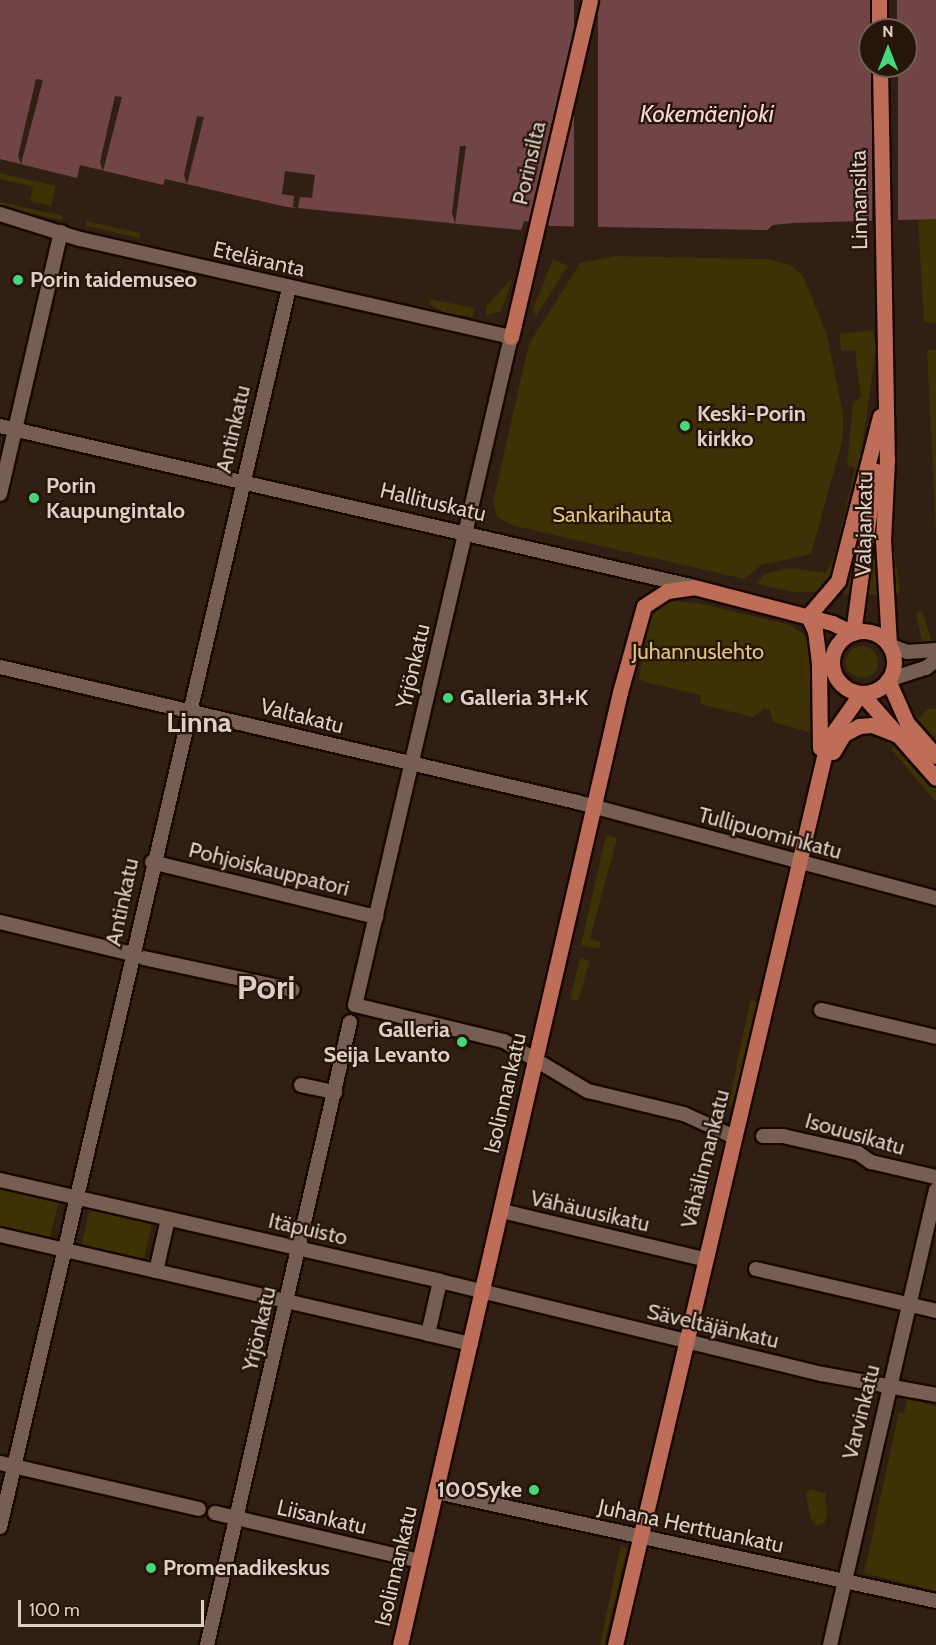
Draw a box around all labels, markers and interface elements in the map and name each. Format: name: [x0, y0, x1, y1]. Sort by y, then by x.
north arrow: [858, 18, 918, 78]
text: N: [882, 22, 894, 41]
water label: Kokemäenjoki: [640, 100, 774, 128]
street label: Porinsilta: [507, 119, 551, 207]
street label: Linnansilta: [845, 150, 873, 250]
street label: Eteläranta: [210, 236, 308, 282]
place label: Porin taidemuseo: [30, 267, 197, 293]
marker: Porin taidemuseo: [11, 273, 25, 287]
street label: Antinkatu: [210, 383, 256, 475]
place label: Keski-Porin kirkko: [697, 400, 806, 452]
marker: Keski-Porin kirkko: [678, 419, 692, 433]
street label: Valajankatu: [850, 471, 878, 577]
place label: Porin Kaupungintalo: [46, 472, 185, 524]
street label: Hallituskatu: [377, 477, 489, 527]
marker: Porin Kaupungintalo: [27, 491, 41, 505]
park label: Sankarihauta: [552, 502, 672, 528]
street label: Yrjönkatu: [390, 621, 436, 711]
park label: Juhannuslehto: [632, 639, 764, 665]
place label: Galleria 3H+K: [460, 685, 588, 711]
marker: Galleria 3H+K: [441, 691, 455, 705]
street label: Valtakatu: [257, 693, 347, 739]
district label: Linna: [166, 705, 232, 739]
street label: Tullipuominkatu: [695, 801, 845, 865]
street label: Pohjoiskauppatori: [186, 836, 352, 902]
street label: Antinkatu: [100, 856, 144, 948]
district label: Pori: [237, 968, 295, 1008]
place label: Galleria Seija Levanto: [323, 1016, 450, 1068]
street label: Isolinnankatu: [478, 1030, 532, 1156]
marker: Galleria Seija Levanto: [455, 1035, 469, 1049]
street label: Vähälinnankatu: [675, 1087, 735, 1231]
street label: Isouusikatu: [802, 1107, 908, 1161]
street label: Vähäuusikatu: [528, 1184, 652, 1238]
street label: Itäpuisto: [266, 1207, 350, 1251]
street label: Yrjönkatu: [236, 1284, 282, 1374]
street label: Säveltäjänkatu: [645, 1298, 781, 1354]
street label: Varvinkatu: [836, 1362, 886, 1462]
place label: 100Syke: [437, 1477, 522, 1503]
marker: 100Syke: [527, 1483, 541, 1497]
street label: Juhana Herttuankatu: [596, 1493, 786, 1559]
street label: Liisankatu: [275, 1494, 369, 1540]
street label: Isolinnankatu: [369, 1503, 423, 1629]
place label: Promenadikeskus: [163, 1555, 330, 1581]
marker: Promenadikeskus: [144, 1561, 158, 1575]
scale bar: [21, 1588, 207, 1626]
text: 100 m: [29, 1599, 80, 1621]

